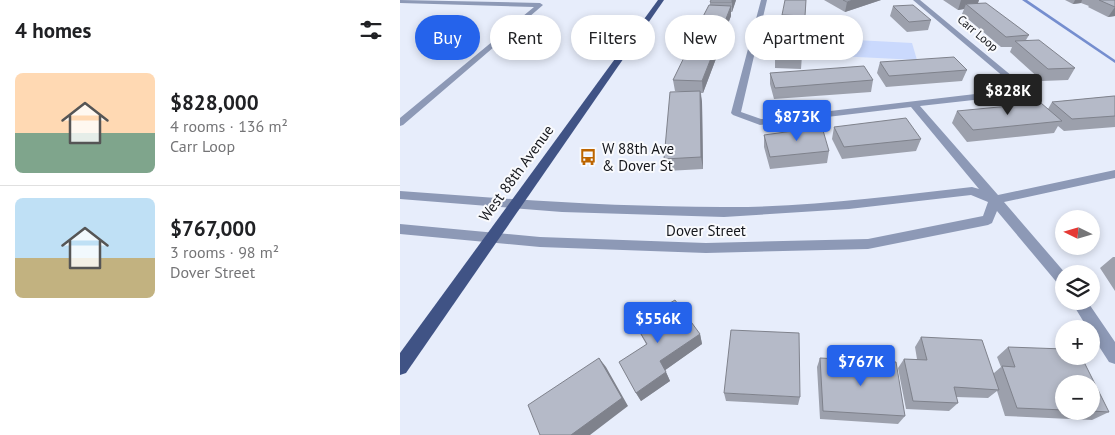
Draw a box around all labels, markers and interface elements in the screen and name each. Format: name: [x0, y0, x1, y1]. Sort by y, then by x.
street label: Carr Loop: [954, 12, 1002, 54]
chip: Buy: [415, 15, 480, 60]
chip: Rent: [490, 15, 561, 60]
chip: Filters: [571, 15, 655, 60]
chip: New: [665, 15, 735, 60]
chip: Apartment: [745, 15, 863, 60]
icon: filters: [357, 16, 385, 44]
text: 4 homes: [15, 17, 91, 44]
pin: $828K: [973, 74, 1043, 116]
text: $828K: [985, 80, 1031, 100]
text: $828,000: [170, 89, 259, 116]
icon: home: [55, 93, 115, 153]
pin: $873K: [762, 100, 832, 142]
text: $873K: [774, 106, 820, 126]
text: 4 rooms · 136 m²: [170, 116, 288, 136]
street label: West 88th Avenue: [475, 121, 557, 225]
text: Carr Loop: [170, 136, 235, 156]
place label: W 88th Ave & Dover St: [602, 139, 674, 175]
bus stop icon: W 88th Ave & Dover St: [578, 147, 598, 167]
north arrow: [1055, 210, 1100, 255]
map controls: [1055, 210, 1100, 420]
text: $767,000: [170, 215, 256, 242]
icon: home: [55, 218, 115, 278]
street label: Dover Street: [666, 221, 746, 240]
text: 3 rooms · 98 m²: [170, 242, 279, 262]
text: Dover Street: [170, 262, 255, 282]
button: layers: [1055, 265, 1100, 310]
pin: $556K: [623, 302, 693, 344]
text: $556K: [635, 308, 681, 328]
button: +: [1055, 320, 1100, 365]
pin: $767K: [826, 344, 896, 387]
text: $767K: [838, 351, 884, 371]
button: −: [1055, 375, 1100, 420]

